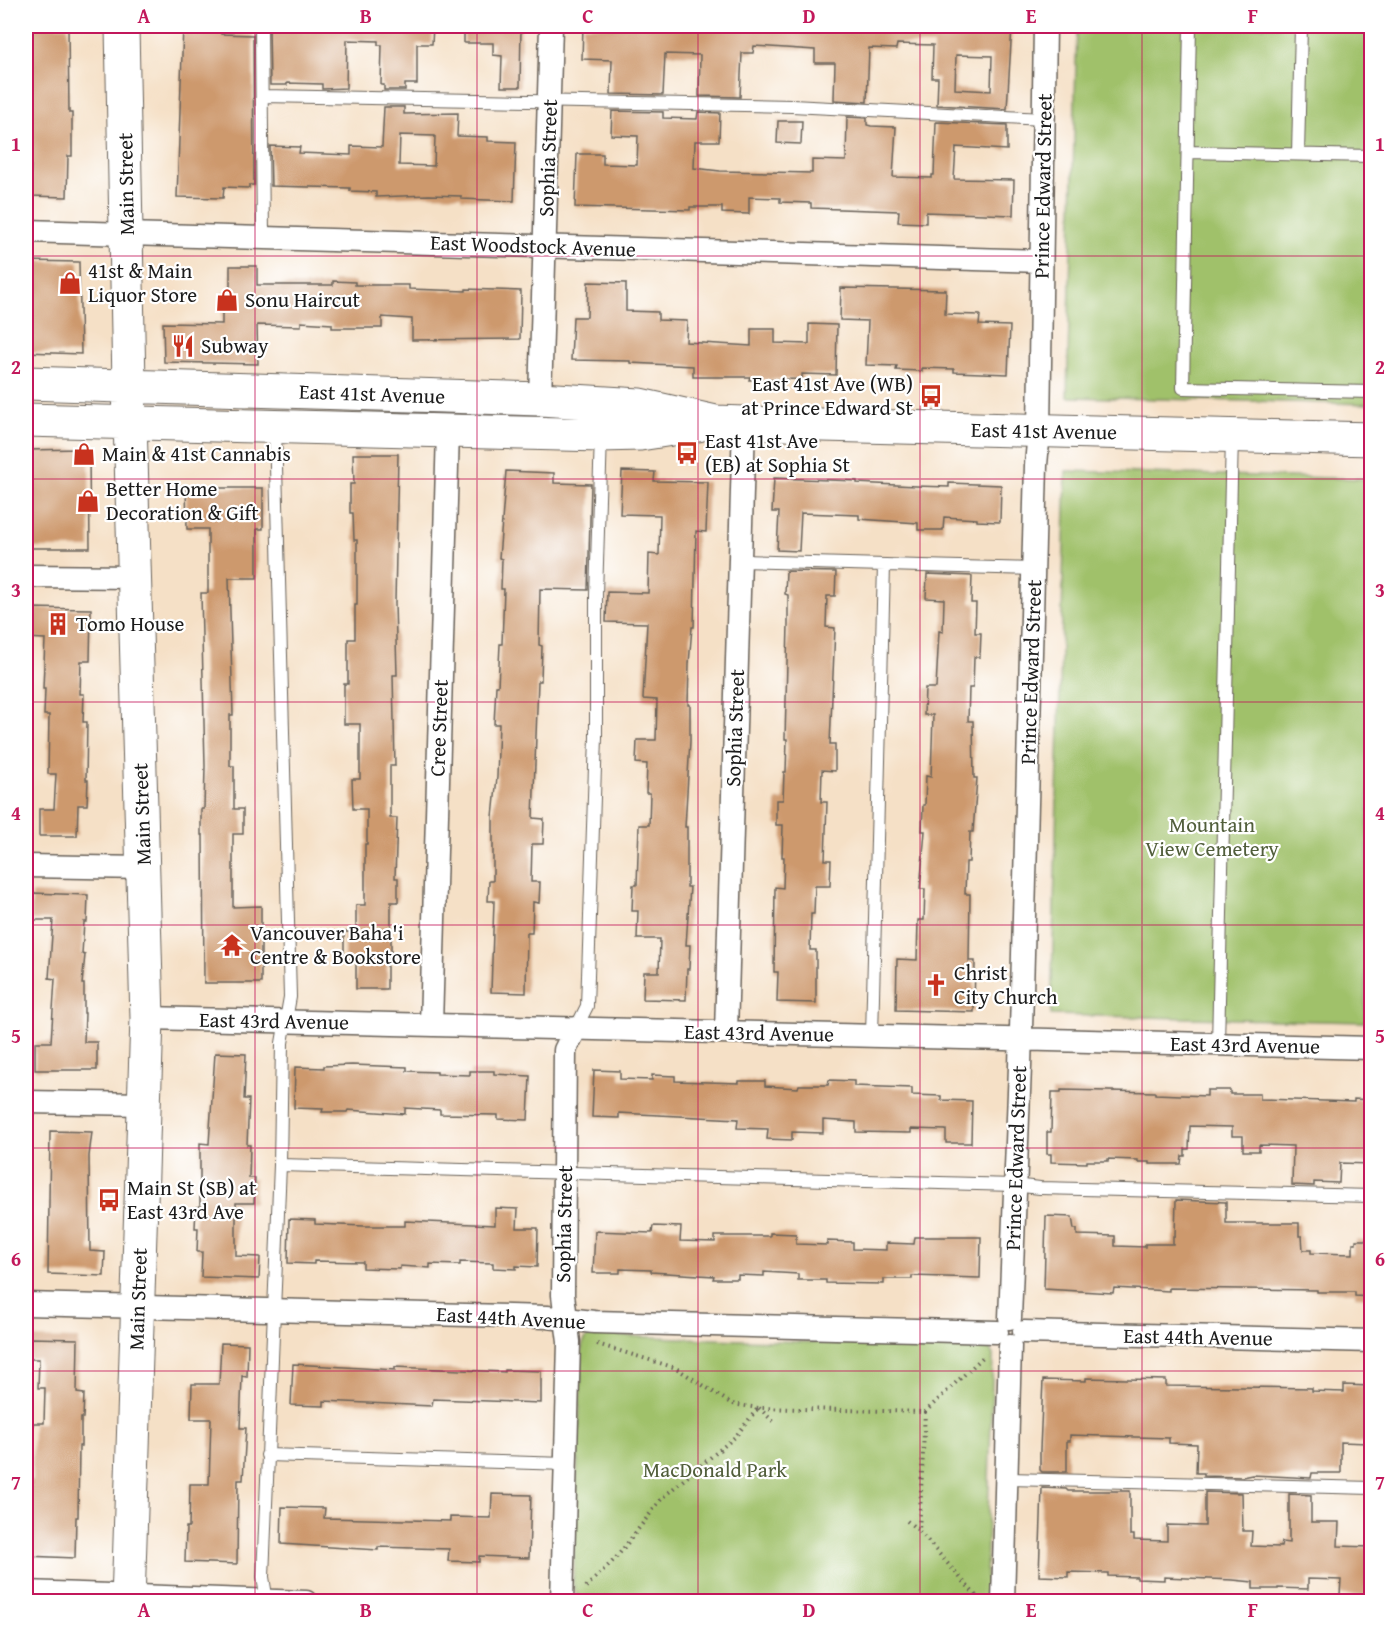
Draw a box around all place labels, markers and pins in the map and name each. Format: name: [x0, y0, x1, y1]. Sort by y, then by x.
place label: 41st & Main Liquor Store: [88, 255, 197, 310]
shop icon: 41st & Main Liquor Store: [57, 270, 83, 296]
place label: Sonu Haircut: [245, 284, 361, 315]
shop icon: Sonu Haircut: [214, 287, 240, 313]
place label: Subway: [201, 330, 269, 361]
restaurant icon: Subway: [170, 333, 196, 359]
place label: East 41st Ave (WB) at Prince Edward St: [741, 368, 914, 423]
bus stop icon: East 41st Ave (WB) at Prince Edward St: [918, 383, 944, 409]
place label: East 41st Ave (EB) at Sophia St: [705, 425, 850, 480]
place label: Main & 41st Cannabis: [102, 438, 291, 469]
bus stop icon: East 41st Ave (EB) at Sophia St: [674, 440, 700, 466]
shop icon: Main & 41st Cannabis: [71, 441, 97, 467]
place label: Better Home Decoration & Gift: [106, 473, 259, 528]
shop icon: Better Home Decoration & Gift: [75, 488, 101, 514]
place label: Tomo House: [76, 608, 185, 639]
building icon: Tomo House: [45, 611, 71, 637]
place label: Vancouver Baha'i Centre & Bookstore: [250, 917, 421, 972]
temple icon: Vancouver Baha'i Centre & Bookstore: [219, 932, 245, 958]
place label: Christ City Church: [954, 957, 1058, 1012]
church icon: Christ City Church: [923, 972, 949, 998]
place label: Main St (SB) at East 43rd Ave: [127, 1172, 257, 1227]
bus stop icon: Main St (SB) at East 43rd Ave: [96, 1187, 122, 1213]

